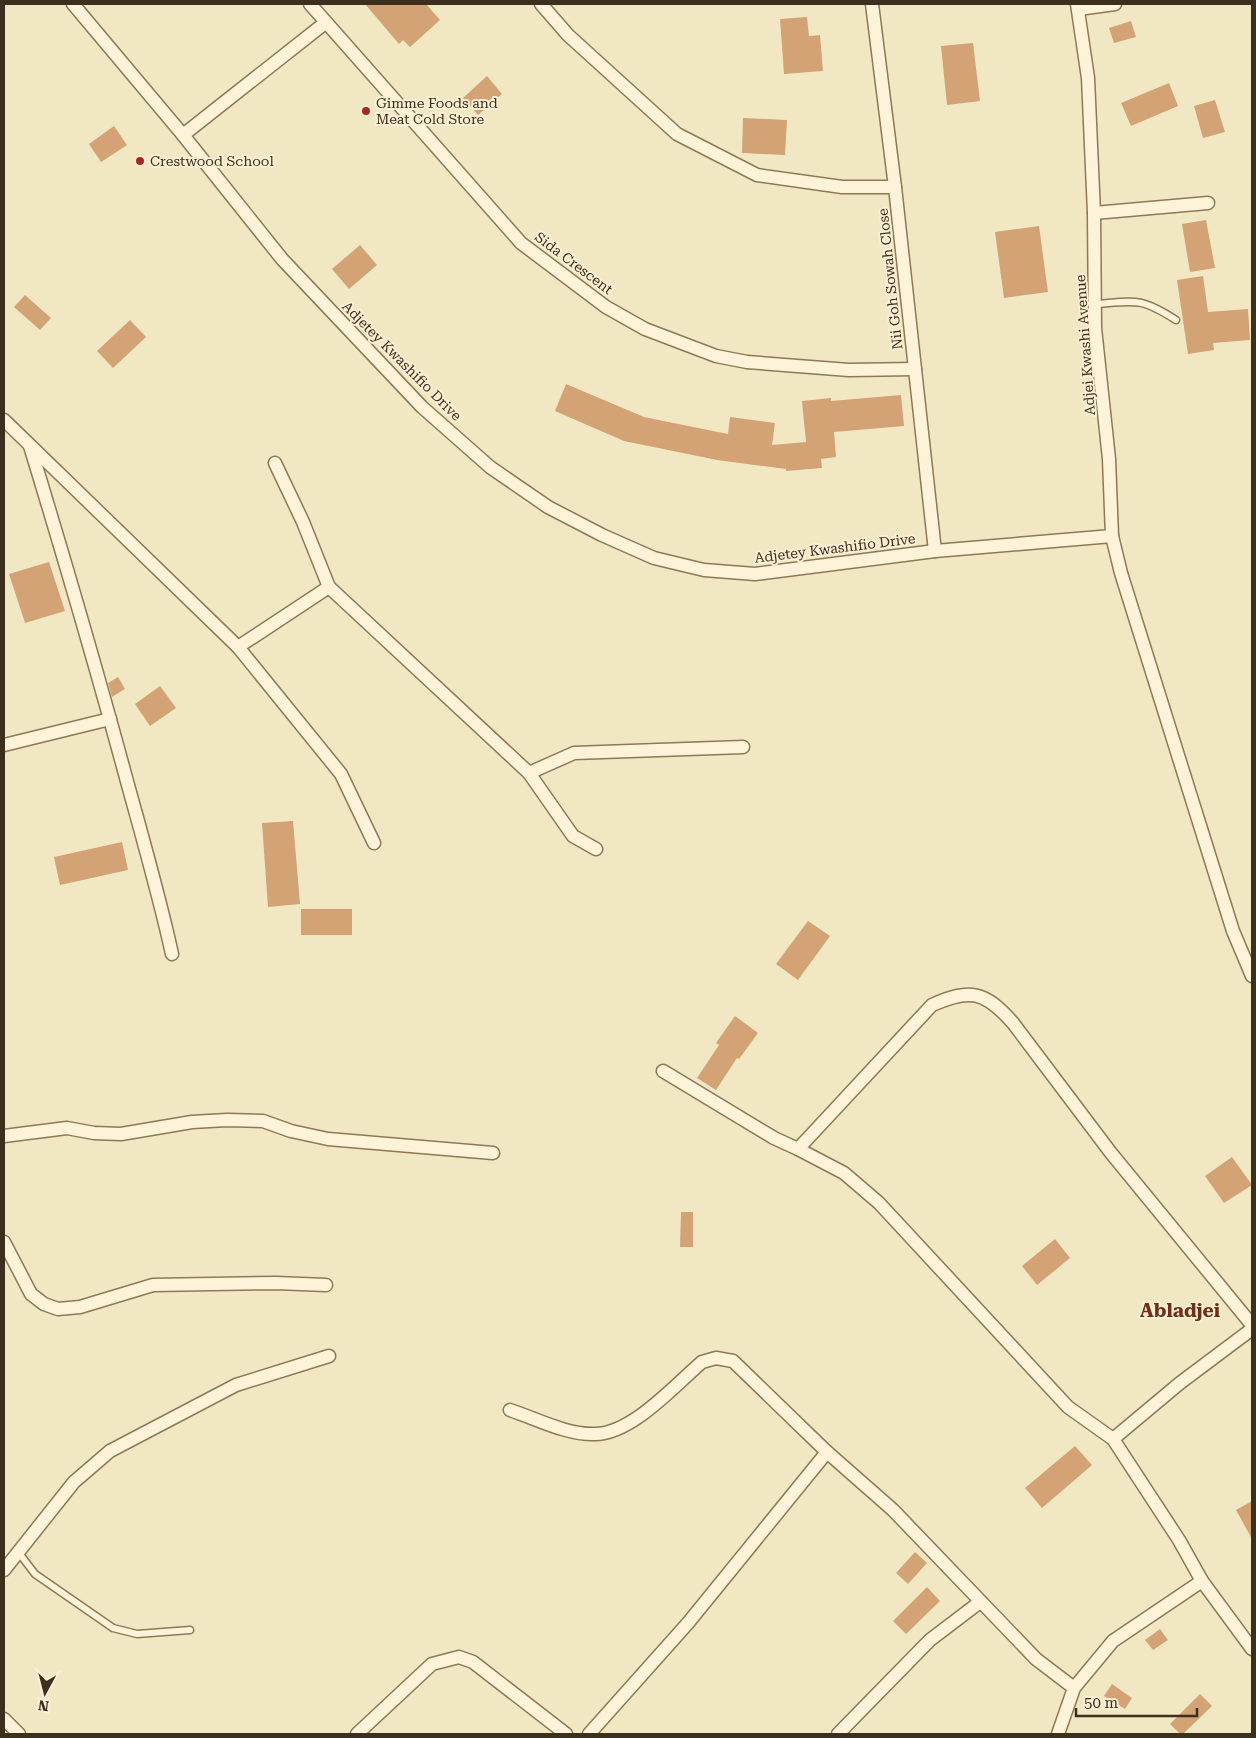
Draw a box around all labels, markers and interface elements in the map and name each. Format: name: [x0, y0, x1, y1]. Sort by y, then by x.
place label: Gimme Foods and Meat Cold Store: [376, 95, 498, 127]
marker: Gimme Foods and Meat Cold Store: [360, 105, 372, 117]
place label: Crestwood School: [150, 153, 274, 169]
marker: Crestwood School: [134, 155, 146, 167]
street label: Nii Goh Sowah Close: [875, 207, 905, 350]
street label: Sida Crescent: [532, 229, 616, 297]
street label: Adjei Kwashi Avenue: [1072, 274, 1098, 416]
street label: Adjetey Kwashifio Drive: [339, 298, 465, 424]
street label: Adjetey Kwashifio Drive: [754, 530, 917, 566]
district label: Abladjei: [1140, 1299, 1220, 1322]
north arrow: [20, 1668, 70, 1718]
scale bar: [1076, 1686, 1197, 1718]
text: 50 m: [1084, 1694, 1119, 1712]
text: N: [37, 1697, 50, 1715]

